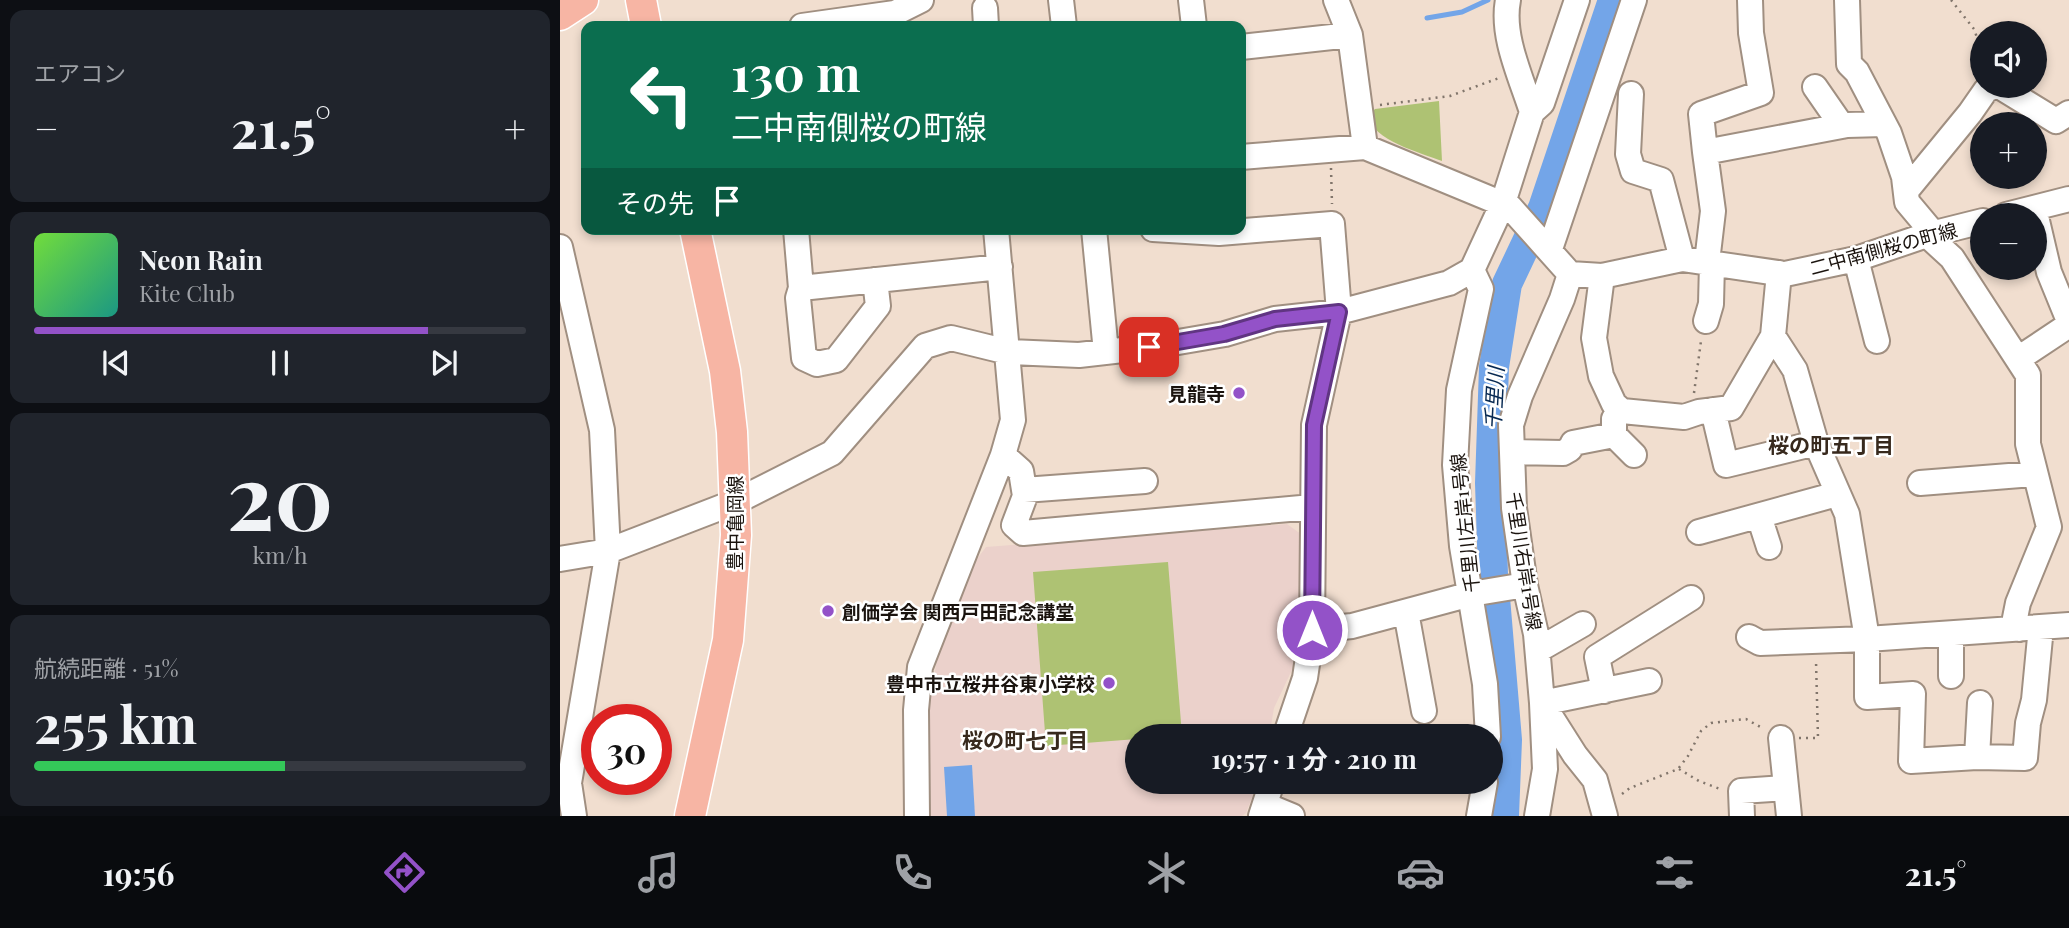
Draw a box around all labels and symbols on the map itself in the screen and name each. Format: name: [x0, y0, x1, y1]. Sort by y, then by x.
street label: 二中南側桜の町線: [1806, 216, 1960, 280]
pin: [1119, 317, 1179, 377]
water label: 千里川: [1477, 364, 1509, 430]
place label: 見龍寺: [1168, 380, 1225, 406]
marker: 見龍寺: [1231, 385, 1247, 401]
district label: 桜の町五丁目: [1768, 430, 1894, 458]
street label: 千里川左岸1号線: [1444, 452, 1484, 594]
street label: 豊中亀岡線: [721, 475, 747, 571]
street label: 千里川右岸1号線: [1501, 490, 1549, 632]
position arrow: [1275, 593, 1349, 667]
place label: 創価学会 関西戸田記念講堂: [842, 598, 1074, 624]
marker: 創価学会 関西戸田記念講堂: [820, 603, 836, 619]
place label: 豊中市立桜井谷東小学校: [886, 670, 1095, 696]
marker: 豊中市立桜井谷東小学校: [1101, 675, 1117, 691]
speed limit sign: 30: [581, 704, 672, 795]
district label: 桜の町七丁目: [962, 725, 1088, 753]

